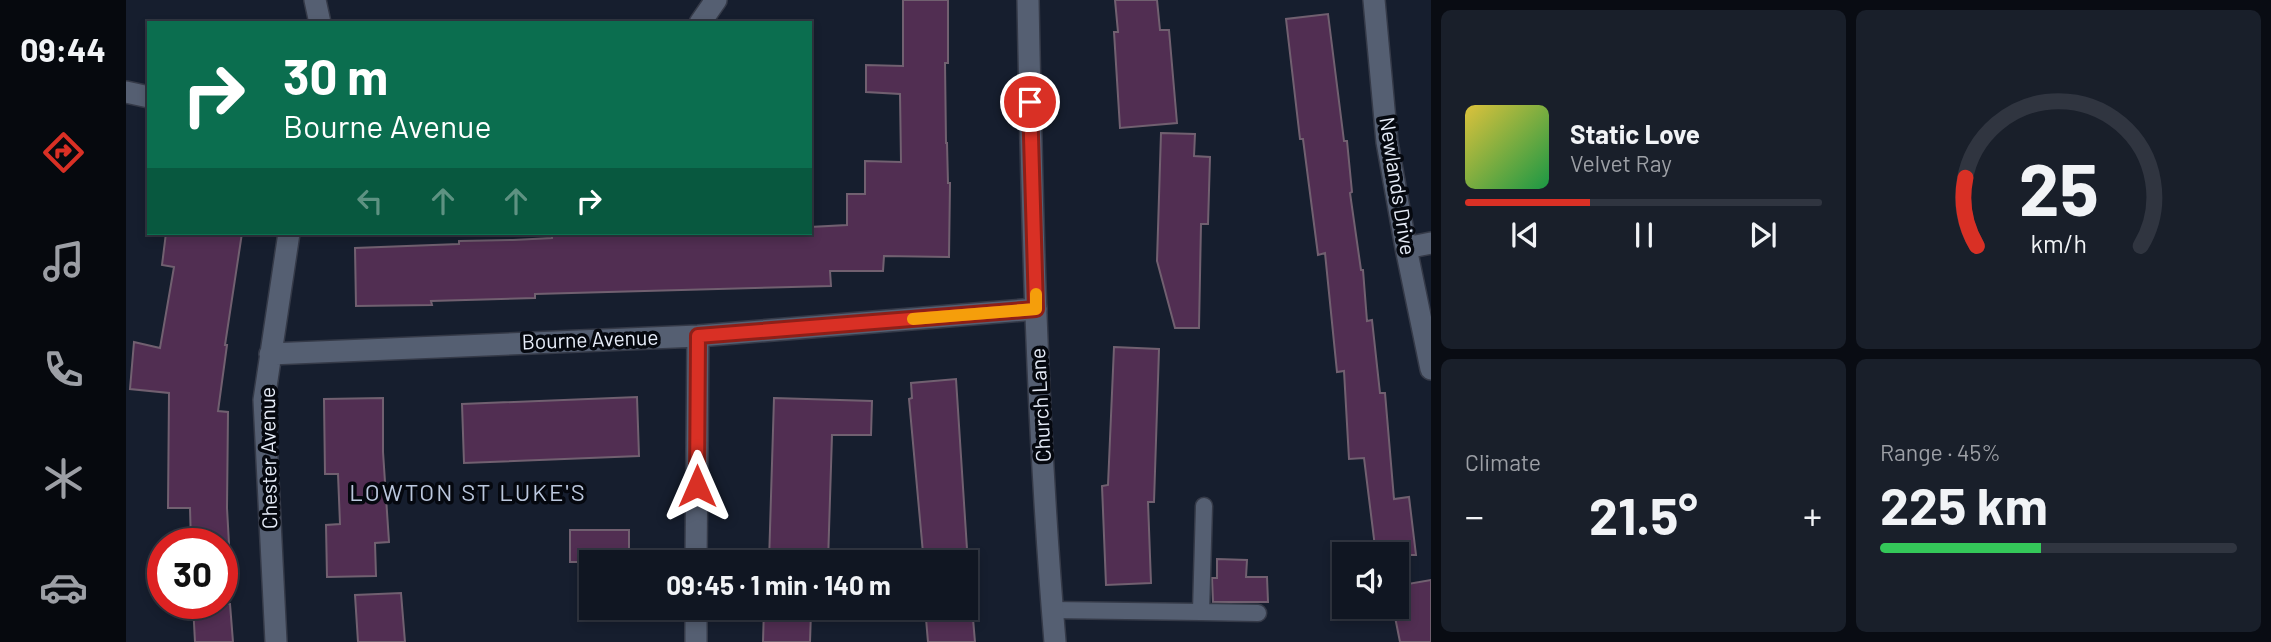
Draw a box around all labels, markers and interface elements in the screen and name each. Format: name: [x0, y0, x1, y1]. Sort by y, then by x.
text: 09:44: [20, 30, 106, 68]
text: 30 m: [283, 46, 388, 105]
icon: right: [168, 49, 259, 140]
pin: [1000, 72, 1060, 132]
icon: arrive: [1011, 83, 1049, 121]
text: Bourne Avenue: [283, 106, 491, 144]
street label: Newlands Drive: [1375, 115, 1422, 257]
text: Static Love: [1570, 118, 1700, 149]
icon: directions: [39, 128, 88, 177]
text: 25: [2018, 143, 2099, 231]
text: Velvet Ray: [1570, 149, 1672, 177]
icon: left: [351, 182, 389, 220]
icon: ahead: [424, 182, 462, 220]
icon: ahead: [497, 182, 535, 220]
icon: right: [570, 182, 608, 220]
icon: previous: [1506, 216, 1544, 254]
icon: pause: [1625, 216, 1663, 254]
icon: next: [1744, 216, 1782, 254]
text: km/h: [2030, 228, 2087, 258]
icon: music: [39, 237, 88, 286]
street label: Bourne Avenue: [521, 324, 659, 353]
icon: phone: [39, 345, 88, 394]
street label: Church Lane: [1024, 347, 1055, 463]
street label: Chester Avenue: [254, 387, 281, 529]
text: Range · 45%: [1880, 438, 2001, 466]
text: Climate: [1465, 448, 1541, 476]
position arrow: [660, 449, 734, 523]
icon: climate: [39, 454, 88, 503]
text: 225 km: [1880, 473, 2048, 535]
district label: LOWTON ST LUKE'S: [349, 477, 587, 506]
text: 21.5°: [1589, 483, 1698, 545]
text: −: [1465, 492, 1484, 538]
text: +: [1803, 492, 1822, 538]
speed limit sign: 30: [147, 528, 238, 619]
map controls: [1332, 542, 1409, 619]
button: sound: [1332, 542, 1409, 619]
icon: car: [39, 563, 88, 612]
text: 09:45 · 1 min · 140 m: [666, 569, 891, 600]

